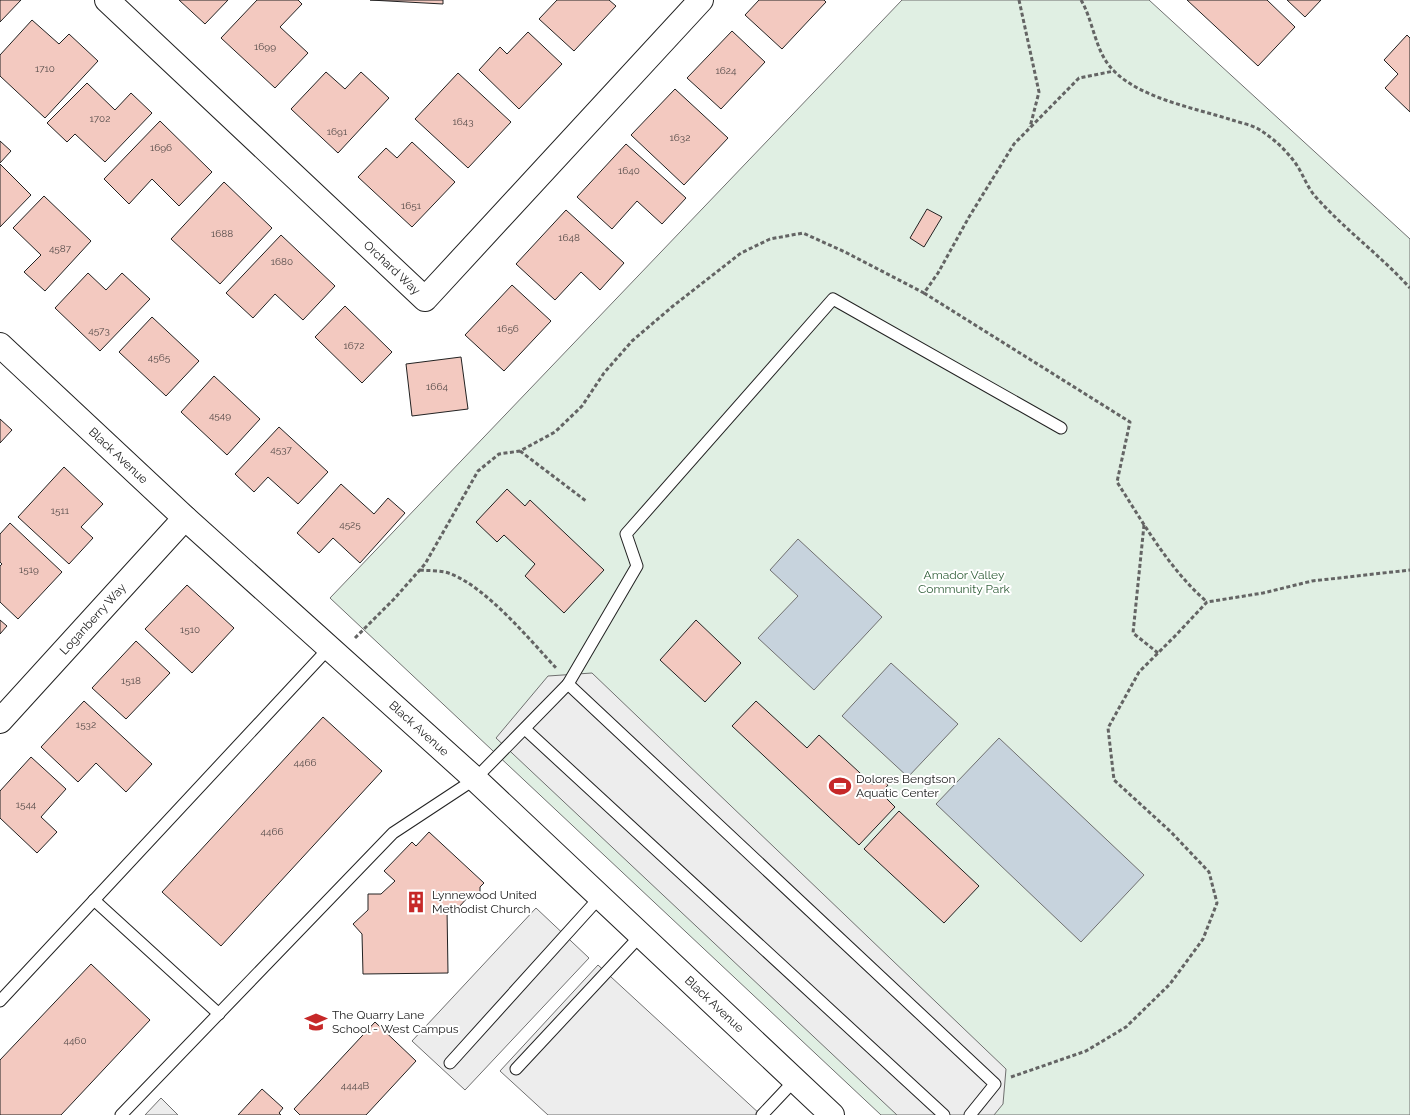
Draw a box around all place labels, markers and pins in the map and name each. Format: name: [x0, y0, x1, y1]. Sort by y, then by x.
place label: Dolores Bengtson Aquatic Center: [856, 772, 955, 800]
sports icon: Dolores Bengtson Aquatic Center: [827, 773, 853, 799]
place label: Lynnewood United Methodist Church: [432, 888, 537, 916]
building icon: Lynnewood United Methodist Church: [403, 889, 429, 915]
place label: The Quarry Lane School - West Campus: [332, 1008, 459, 1036]
school or university icon: The Quarry Lane School - West Campus: [303, 1009, 329, 1035]

